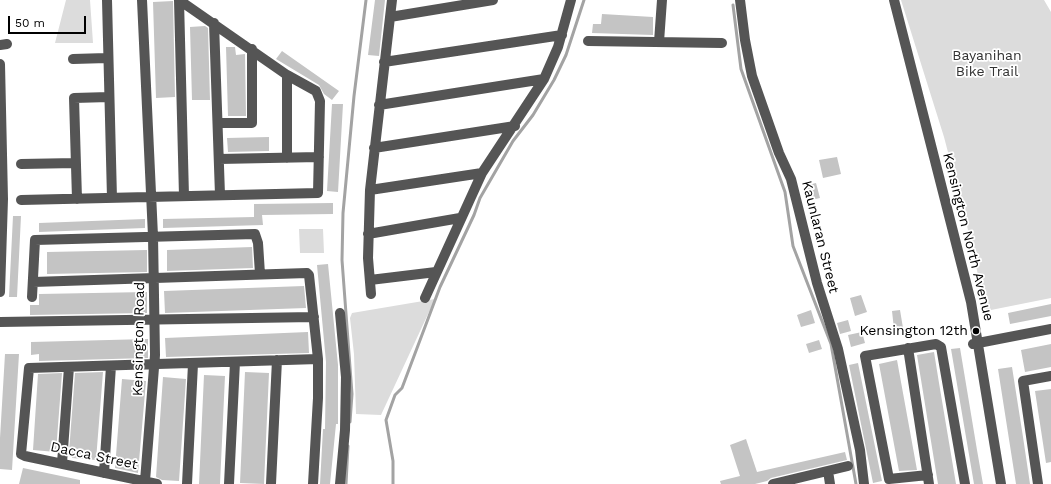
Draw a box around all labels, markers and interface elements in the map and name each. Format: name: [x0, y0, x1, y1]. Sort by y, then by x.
scale bar: [10, 8, 88, 34]
text: 50 m: [15, 16, 45, 30]
park label: Bayanihan Bike Trail: [952, 48, 1022, 80]
street label: Kensington North Avenue: [939, 151, 997, 323]
street label: Kaunlaran Street: [798, 179, 842, 295]
street label: Kensington Road: [130, 282, 148, 396]
place label: Kensington 12th: [860, 323, 968, 339]
marker: Kensington 12th: [971, 326, 981, 336]
street label: Dacca Street: [49, 439, 139, 473]

